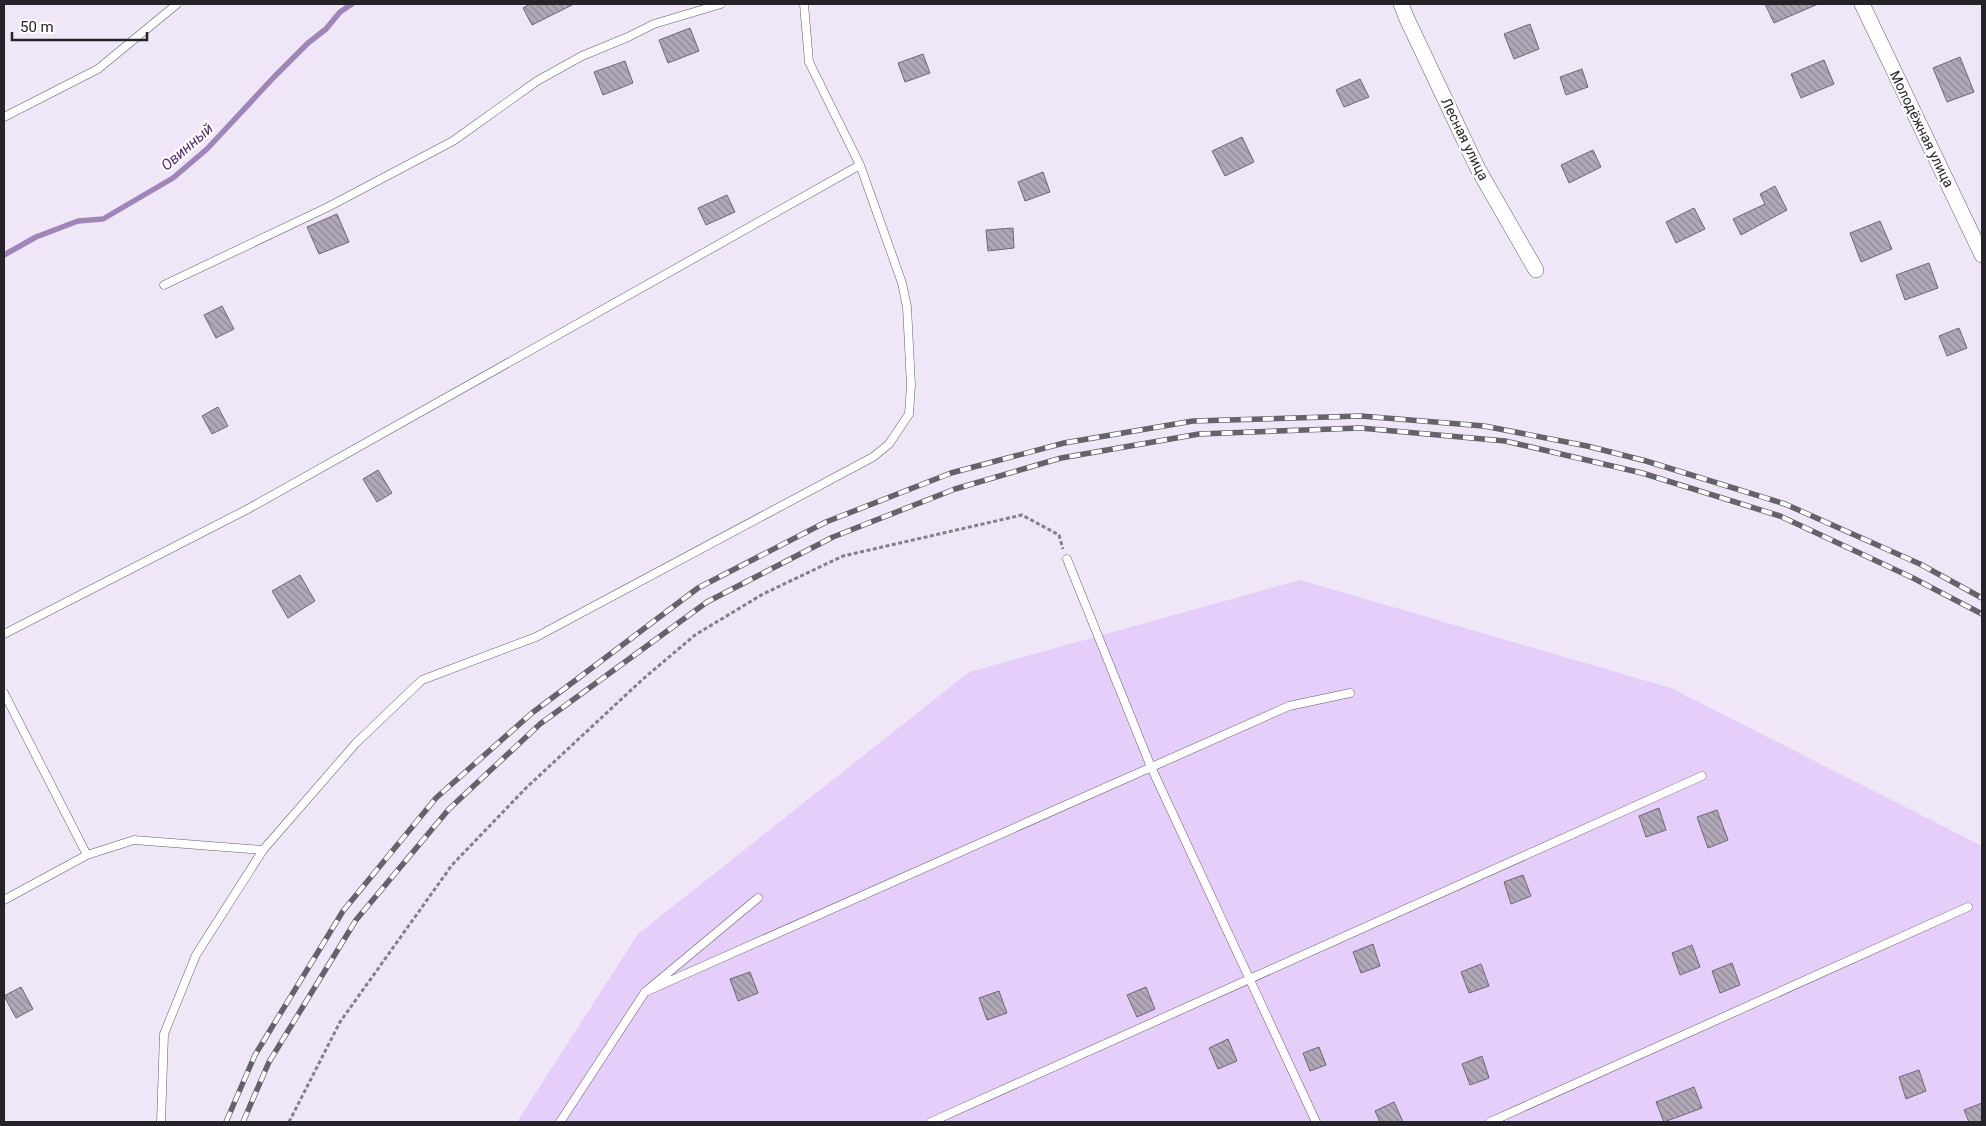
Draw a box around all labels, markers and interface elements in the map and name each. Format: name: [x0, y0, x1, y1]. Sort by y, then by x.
scale bar: [12, 10, 148, 42]
text: 50 m: [20, 18, 54, 36]
street label: Молодёжная улица: [1887, 68, 1957, 190]
street label: Лесная улица: [1438, 95, 1492, 183]
water label: Овинный: [157, 119, 217, 175]

